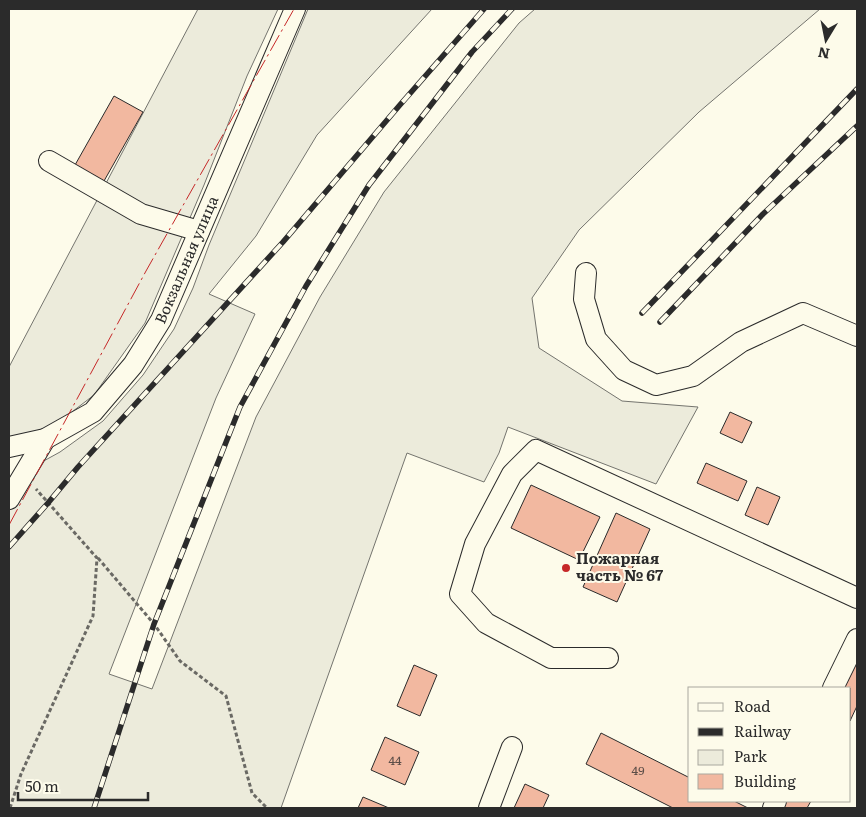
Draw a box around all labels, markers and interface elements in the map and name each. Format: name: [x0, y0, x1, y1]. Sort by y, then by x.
north arrow: [801, 15, 851, 65]
text: N: [816, 43, 831, 65]
street label: Вокзальная улица: [148, 191, 224, 327]
place label: Пожарная часть № 67: [576, 546, 664, 586]
marker: Пожарная часть № 67: [560, 562, 572, 574]
legend: [688, 687, 851, 802]
text: Road: [734, 694, 770, 717]
text: Railway: [734, 719, 792, 742]
text: Park: [734, 744, 768, 767]
house number: 44: [388, 751, 402, 769]
house number: 49: [632, 761, 644, 779]
text: Building: [734, 769, 796, 792]
scale bar: [18, 770, 148, 802]
text: 50 m: [25, 774, 59, 797]

